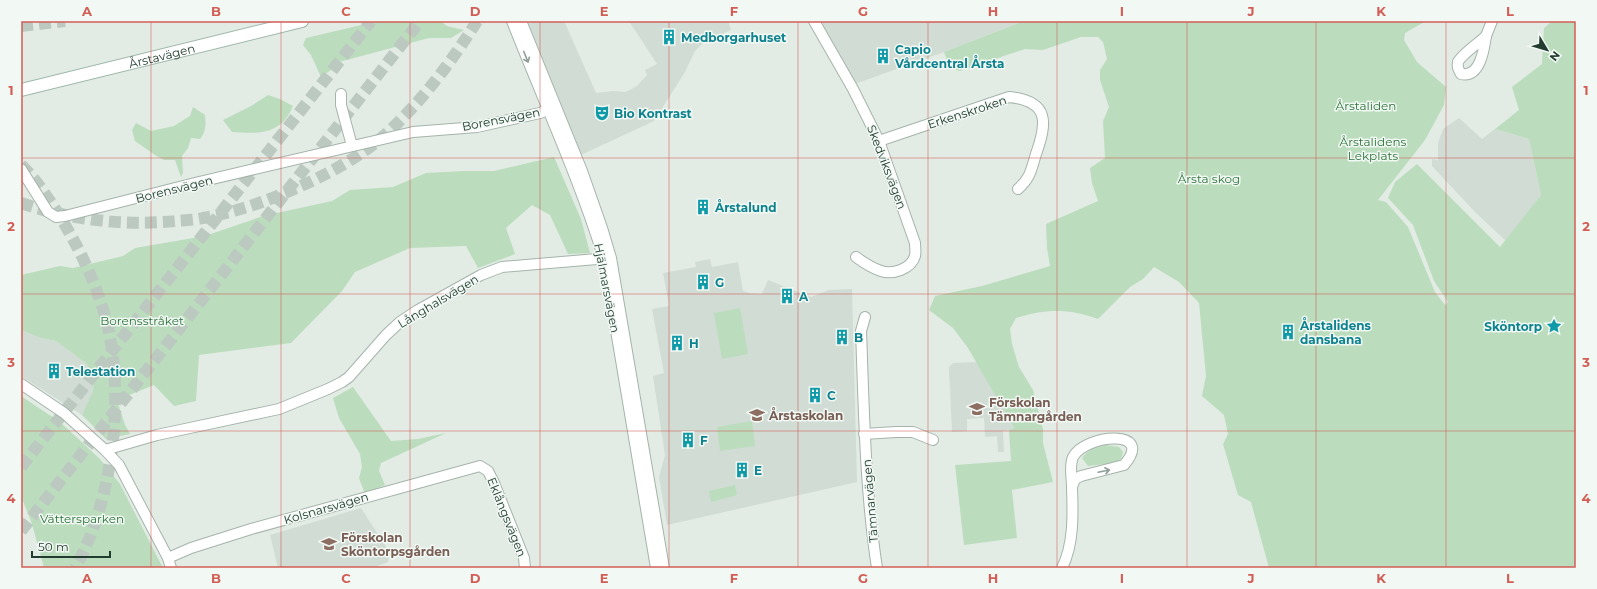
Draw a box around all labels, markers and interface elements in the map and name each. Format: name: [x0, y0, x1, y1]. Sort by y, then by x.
text: A: [81, 3, 93, 19]
text: B: [211, 3, 221, 19]
text: C: [341, 3, 351, 19]
text: D: [470, 3, 481, 19]
text: E: [600, 3, 609, 19]
text: F: [730, 3, 738, 19]
text: G: [858, 3, 868, 19]
text: H: [988, 3, 998, 19]
text: I: [1120, 3, 1124, 19]
text: J: [1246, 3, 1255, 19]
text: K: [1376, 3, 1386, 19]
text: L: [1506, 3, 1514, 19]
building icon: Medborgarhuset: [660, 28, 678, 46]
place label: Medborgarhuset: [681, 30, 787, 45]
north arrow: [1527, 30, 1567, 70]
street label: Årstavägen: [127, 40, 197, 71]
place label: Capio Vårdcentral Årsta: [894, 42, 1004, 71]
building icon: Capio Vårdcentral Årsta: [874, 47, 892, 65]
text: N: [1547, 48, 1563, 64]
one-way arrow: [523, 51, 531, 63]
text: 1: [8, 82, 14, 98]
text: 1: [1583, 82, 1589, 98]
street label: Erkenskroken: [925, 92, 1009, 132]
park label: Årstaliden: [1336, 98, 1396, 113]
street label: Borensvägen: [461, 104, 541, 134]
theatre icon: Bio Kontrast: [593, 104, 611, 122]
place label: Bio Kontrast: [614, 106, 693, 121]
street label: Skedviksvägen: [864, 123, 910, 211]
park label: Årstalidens Lekplats: [1340, 134, 1407, 163]
park label: Årsta skog: [1178, 171, 1240, 186]
street label: Borensvägen: [134, 172, 214, 206]
building icon: Årstalund: [694, 198, 712, 216]
place label: Årstalund: [714, 199, 777, 215]
text: 2: [7, 218, 15, 234]
text: 2: [1582, 218, 1590, 234]
street label: Hjälmarsvägen: [591, 242, 623, 334]
street label: Långhalsvägen: [395, 271, 481, 331]
building icon: G: [694, 273, 712, 291]
place label: G: [715, 275, 724, 290]
building icon: A: [778, 287, 796, 305]
place label: A: [798, 289, 809, 304]
park label: Borensstråket: [100, 313, 184, 328]
place label: Årstalidens dansbana: [1299, 317, 1372, 347]
place icon: Sköntorp: [1545, 317, 1563, 335]
place label: Sköntorp: [1484, 319, 1542, 334]
building icon: Årstalidens dansbana: [1279, 323, 1297, 341]
building icon: B: [833, 328, 851, 346]
place label: B: [854, 330, 863, 345]
building icon: H: [668, 334, 686, 352]
place label: H: [689, 336, 699, 351]
text: 3: [6, 354, 15, 370]
text: 3: [1581, 354, 1590, 370]
building icon: Telestation: [45, 362, 63, 380]
place label: Telestation: [66, 364, 135, 379]
building icon: C: [806, 386, 824, 404]
place label: C: [827, 388, 836, 403]
place label: Förskolan Tämnargården: [989, 395, 1082, 424]
school or university icon: Förskolan Tämnargården: [968, 400, 986, 418]
school or university icon: Årstaskolan: [748, 406, 766, 424]
place label: Årstaskolan: [768, 407, 843, 423]
building icon: F: [679, 431, 697, 449]
place label: F: [700, 433, 708, 448]
street label: Tämnarvägen: [859, 459, 881, 543]
building icon: E: [733, 461, 751, 479]
place label: E: [754, 463, 762, 478]
one-way arrow: [1097, 466, 1110, 474]
street label: Eklångsvägen: [484, 475, 530, 559]
street label: Kolsnarsvägen: [282, 489, 370, 527]
text: 4: [7, 490, 16, 506]
text: 4: [1582, 490, 1591, 506]
park label: Vättersparken: [40, 511, 124, 526]
place label: Förskolan Sköntorpsgården: [341, 530, 450, 559]
scale bar: [32, 533, 110, 559]
school or university icon: Förskolan Sköntorpsgården: [320, 535, 338, 553]
text: 50 m: [38, 539, 69, 554]
text: A: [81, 570, 93, 586]
text: B: [211, 570, 221, 586]
text: C: [341, 570, 351, 586]
text: D: [470, 570, 481, 586]
text: E: [600, 570, 609, 586]
text: F: [730, 570, 738, 586]
text: G: [858, 570, 868, 586]
text: H: [988, 570, 998, 586]
text: I: [1120, 570, 1124, 586]
text: J: [1246, 570, 1255, 586]
text: K: [1376, 570, 1386, 586]
text: L: [1506, 570, 1514, 586]

